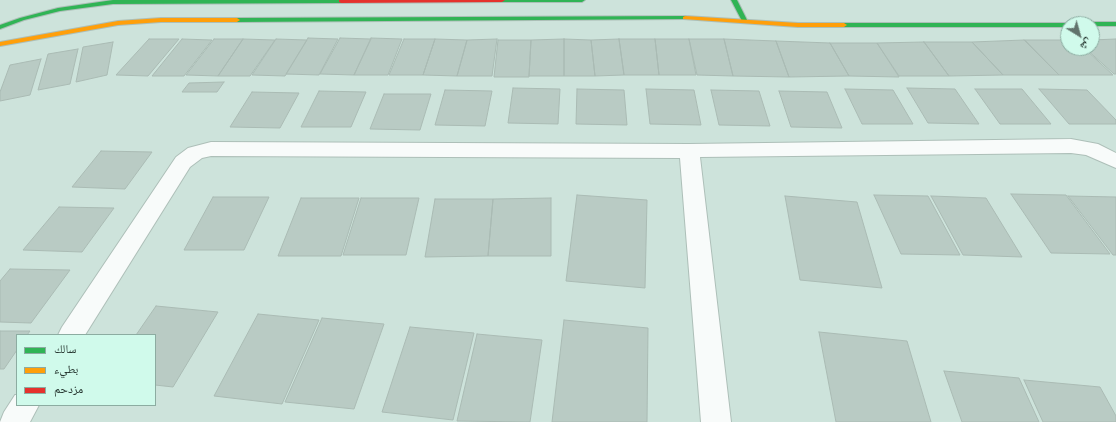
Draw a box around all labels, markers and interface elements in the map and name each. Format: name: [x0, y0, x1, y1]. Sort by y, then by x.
north arrow: [1060, 16, 1100, 56]
text: ش: [1078, 36, 1095, 53]
legend: [16, 334, 156, 406]
text: سالك: [54, 342, 76, 356]
text: بطيء: [54, 362, 78, 376]
text: مزدحم: [54, 382, 83, 396]

